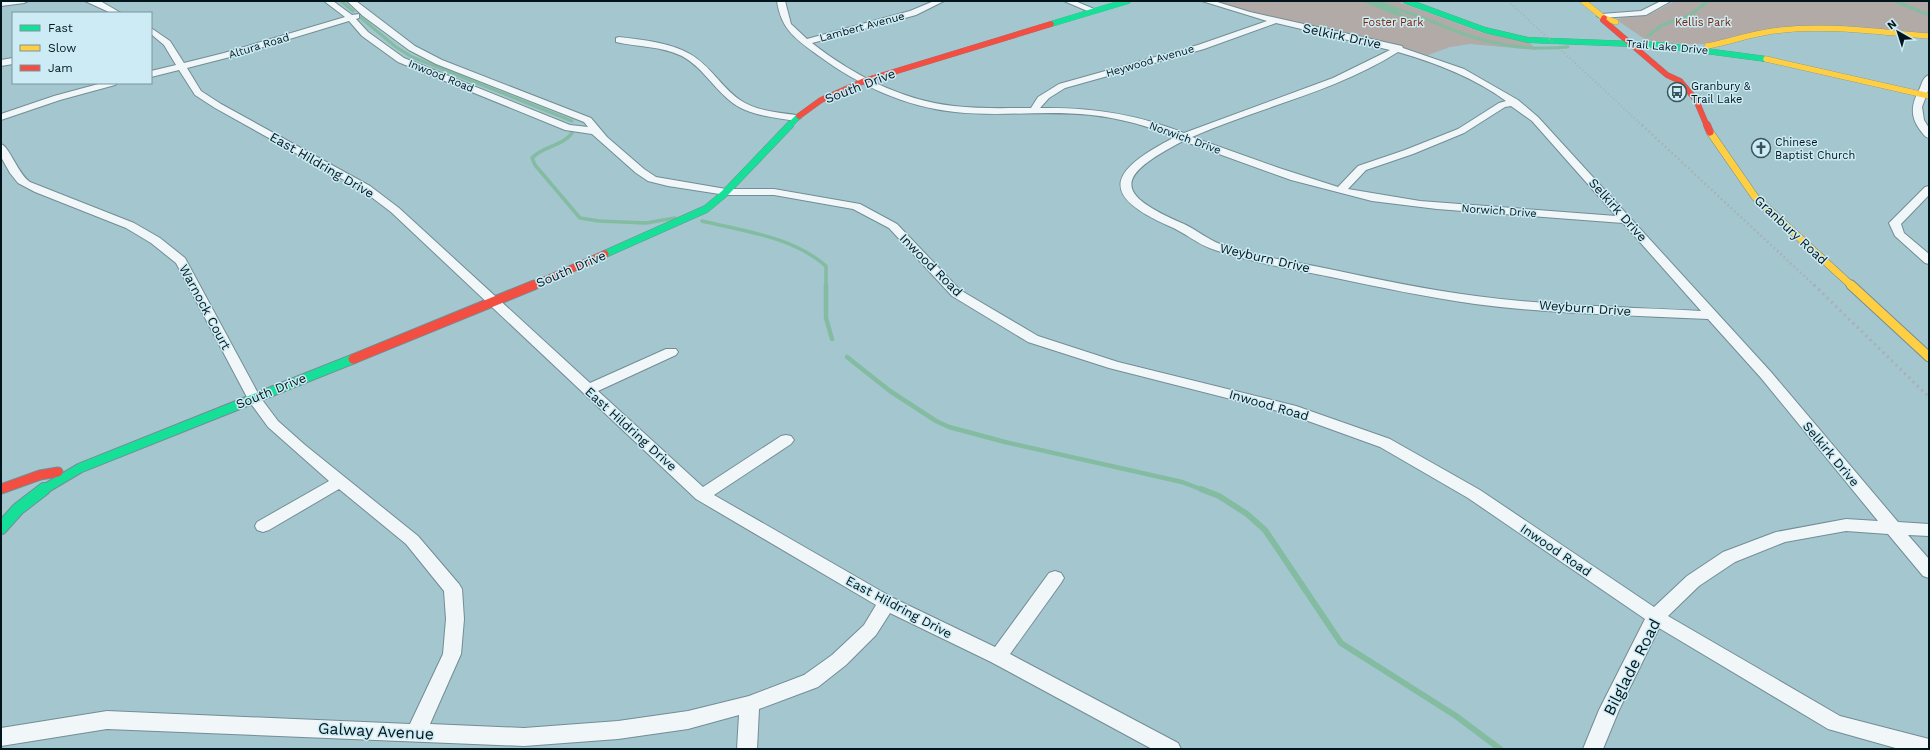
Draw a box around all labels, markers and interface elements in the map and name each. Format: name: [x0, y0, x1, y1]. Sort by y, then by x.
street label: Lambert Avenue: [818, 9, 906, 45]
legend: [12, 12, 152, 84]
north arrow: [1878, 12, 1918, 52]
park label: Foster Park: [1362, 16, 1424, 29]
park label: Kellis Park: [1675, 16, 1731, 29]
text: N: [1885, 17, 1899, 32]
street label: Selkirk Drive: [1301, 20, 1383, 52]
text: Fast: [48, 21, 73, 35]
street label: Altura Road: [227, 31, 291, 61]
street label: Trail Lake Drive: [1625, 37, 1709, 57]
text: Slow: [48, 41, 76, 55]
street label: Heywood Avenue: [1104, 42, 1196, 80]
street label: Inwood Road: [406, 57, 476, 95]
text: Jam: [48, 61, 73, 75]
street label: South Drive: [823, 66, 897, 106]
place label: Granbury & Trail Lake: [1691, 80, 1751, 106]
bus stop icon: Granbury & Trail Lake: [1666, 81, 1688, 103]
street label: Norwich Drive: [1147, 119, 1223, 157]
street label: East Hildring Drive: [267, 129, 377, 201]
place label: Chinese Baptist Church: [1775, 136, 1855, 162]
church icon: Chinese Baptist Church: [1750, 137, 1772, 159]
street label: Selkirk Drive: [1586, 175, 1650, 245]
street label: Granbury Road: [1752, 192, 1830, 268]
street label: Norwich Drive: [1461, 202, 1537, 220]
street label: Inwood Road: [897, 231, 965, 299]
street label: Weyburn Drive: [1218, 240, 1312, 276]
street label: South Drive: [534, 248, 608, 290]
street label: Warnock Court: [176, 262, 234, 353]
street label: Weyburn Drive: [1538, 297, 1632, 319]
street label: South Drive: [234, 370, 308, 412]
street label: East Hildring Drive: [582, 384, 680, 474]
street label: Inwood Road: [1227, 386, 1311, 424]
street label: Selkirk Drive: [1800, 419, 1862, 489]
street label: Inwood Road: [1518, 521, 1594, 579]
street label: East Hildring Drive: [843, 573, 955, 641]
street label: Bilglade Road: [1600, 616, 1664, 718]
street label: Galway Avenue: [317, 718, 435, 744]

